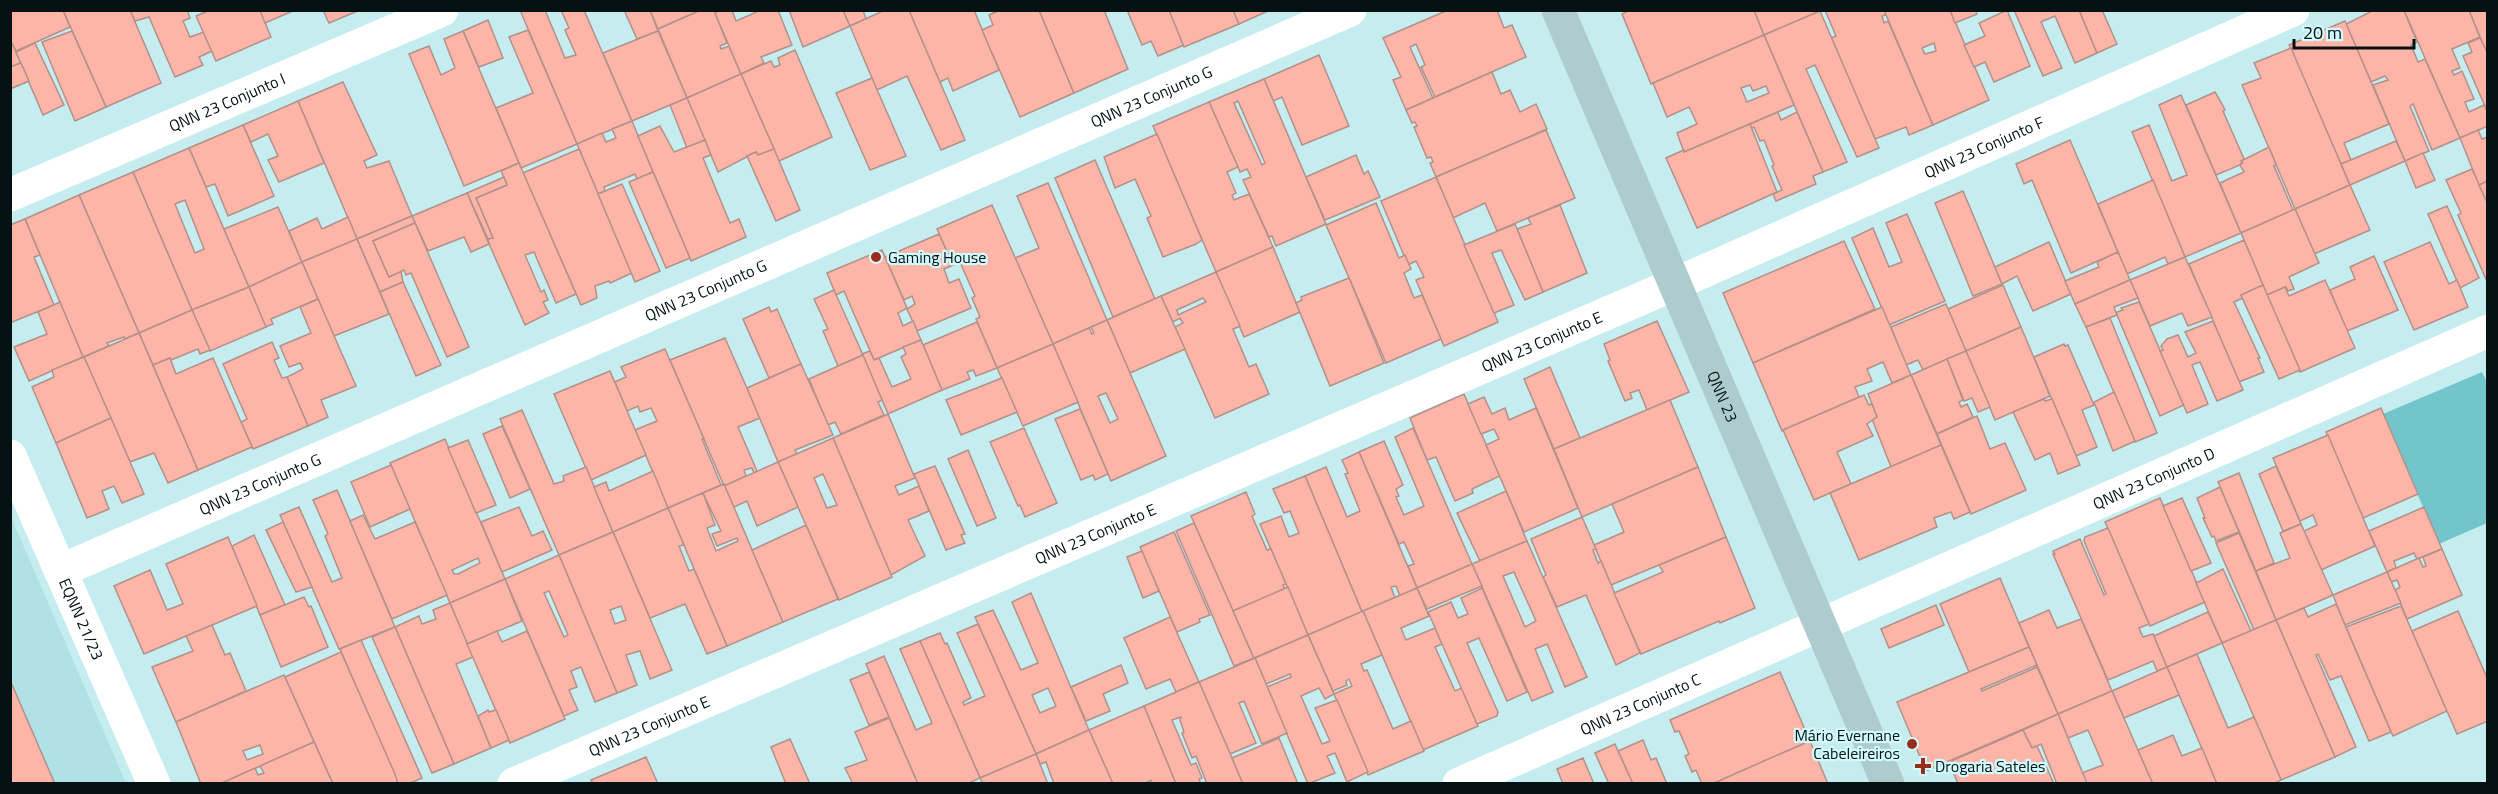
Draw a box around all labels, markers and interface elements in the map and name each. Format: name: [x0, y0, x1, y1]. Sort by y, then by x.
scale bar: [2294, 12, 2414, 50]
text: 20 m: [2303, 19, 2342, 46]
street label: QNN 23 Conjunto G: [1086, 59, 1216, 134]
street label: QNN 23 Conjunto I: [165, 66, 289, 138]
street label: QNN 23 Conjunto F: [1920, 110, 2048, 184]
place label: Gaming House: [888, 245, 986, 269]
marker: Gaming House: [869, 250, 883, 264]
street label: QNN 23 Conjunto G: [641, 253, 770, 327]
street label: QNN 23 Conjunto E: [1477, 305, 1606, 378]
street label: QNN 23: [1701, 367, 1744, 426]
street label: QNN 23 Conjunto D: [2089, 441, 2219, 516]
street label: QNN 23 Conjunto G: [195, 447, 325, 521]
street label: QNN 23 Conjunto E: [1031, 497, 1160, 570]
street label: EQNN 21/23: [53, 574, 110, 664]
street label: QNN 23 Conjunto C: [1576, 667, 1705, 741]
street label: QNN 23 Conjunto E: [585, 689, 714, 763]
place label: Mário Evernane Cabeleireiros: [1794, 723, 1900, 765]
marker: Mário Evernane Cabeleireiros: [1905, 737, 1919, 751]
place label: Drogaria Sateles: [1935, 754, 2046, 778]
marker: Drogaria Sateles: [1916, 759, 1930, 773]

